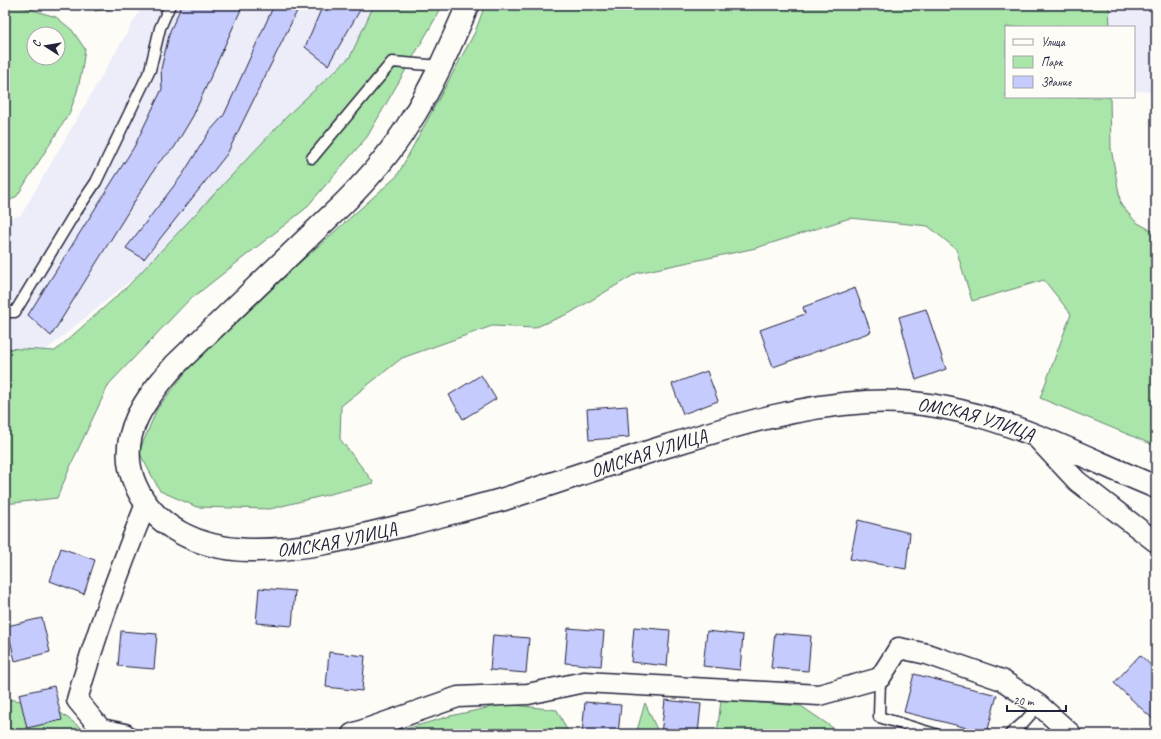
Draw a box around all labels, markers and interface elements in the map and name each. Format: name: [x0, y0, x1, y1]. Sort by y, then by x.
north arrow: [26, 26, 66, 66]
legend: [1005, 26, 1135, 98]
text: Улица: [1041, 34, 1066, 50]
text: С: [29, 38, 44, 48]
text: Парк: [1041, 54, 1064, 70]
text: Здание: [1041, 74, 1072, 90]
street label: ОМСКАЯ УЛИЦА: [916, 392, 1038, 447]
street label: ОМСКАЯ УЛИЦА: [588, 424, 710, 483]
street label: ОМСКАЯ УЛИЦА: [276, 516, 400, 562]
scale bar: [1007, 687, 1066, 713]
text: 20 m: [1013, 693, 1035, 709]

